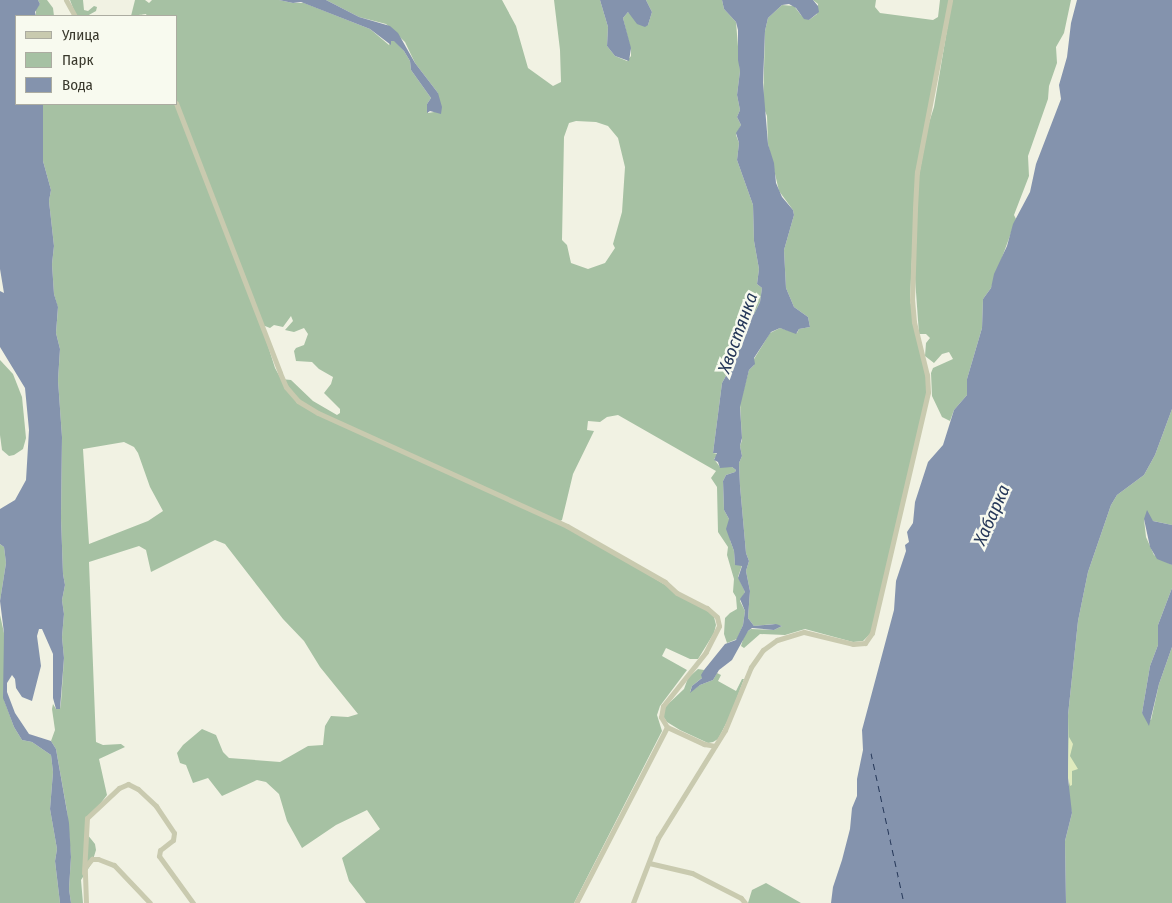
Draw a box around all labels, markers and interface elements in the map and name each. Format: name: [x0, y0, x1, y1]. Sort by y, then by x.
legend: [15, 15, 178, 105]
text: Улица: [62, 26, 100, 44]
text: Парк: [62, 51, 93, 69]
text: Вода: [62, 76, 93, 94]
water label: Хвостянка: [713, 290, 763, 376]
water label: Хабарка: [969, 481, 1015, 549]

